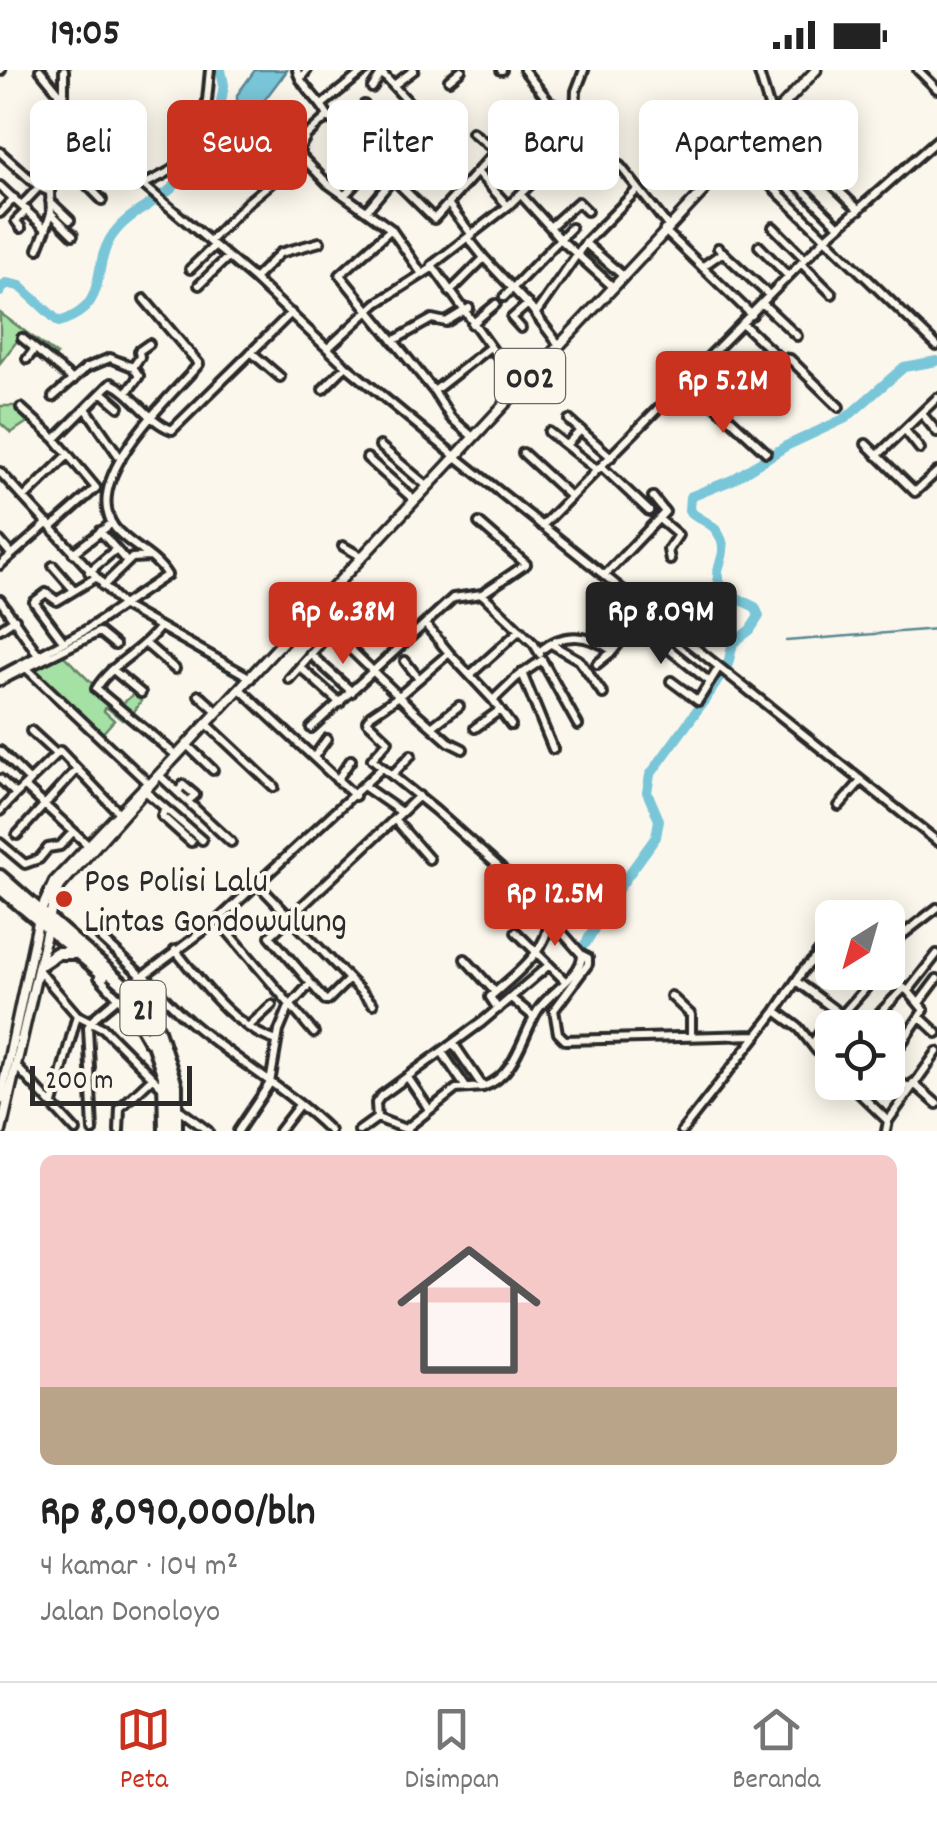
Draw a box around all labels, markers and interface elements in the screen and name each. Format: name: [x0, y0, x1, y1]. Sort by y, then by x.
text: 19:05: [50, 8, 120, 63]
chip: Beli: [30, 100, 147, 190]
chip: Sewa: [167, 100, 307, 190]
chip: Filter: [327, 100, 468, 190]
chip: Baru: [488, 100, 619, 190]
chip: Apartemen: [639, 100, 858, 190]
road number: 002: [495, 349, 565, 403]
pin: Rp 5.2M: [631, 351, 815, 436]
text: Rp 5.2M: [678, 360, 768, 406]
pin: Rp 6.38M: [240, 582, 446, 667]
pin: Rp 8.09M: [558, 582, 764, 667]
text: Rp 6.38M: [291, 591, 395, 637]
text: Rp 8.09M: [608, 591, 714, 637]
place label: Pos Polisi Lalu Lintas Gondowulung: [84, 859, 347, 949]
pin: Rp 12.5M: [452, 864, 658, 949]
text: Rp 12.5M: [506, 873, 604, 919]
marker: Pos Polisi Lalu Lintas Gondowulung: [53, 888, 75, 910]
north arrow: [815, 900, 905, 990]
map controls: [815, 900, 905, 1100]
road number: 21: [120, 981, 166, 1035]
button: locate: [815, 1010, 905, 1100]
scale bar: [30, 1061, 192, 1106]
text: 200 m: [45, 1063, 113, 1103]
icon: home: [379, 1220, 559, 1400]
text: Rp 8,090,000/bln: [40, 1485, 315, 1545]
text: 4 kamar · 104 m²: [40, 1545, 238, 1591]
text: Jalan Donoloyo: [40, 1591, 220, 1637]
tab: Peta: [116, 1702, 171, 1802]
tab: Disimpan: [404, 1702, 499, 1802]
tab: Beranda: [732, 1702, 820, 1802]

